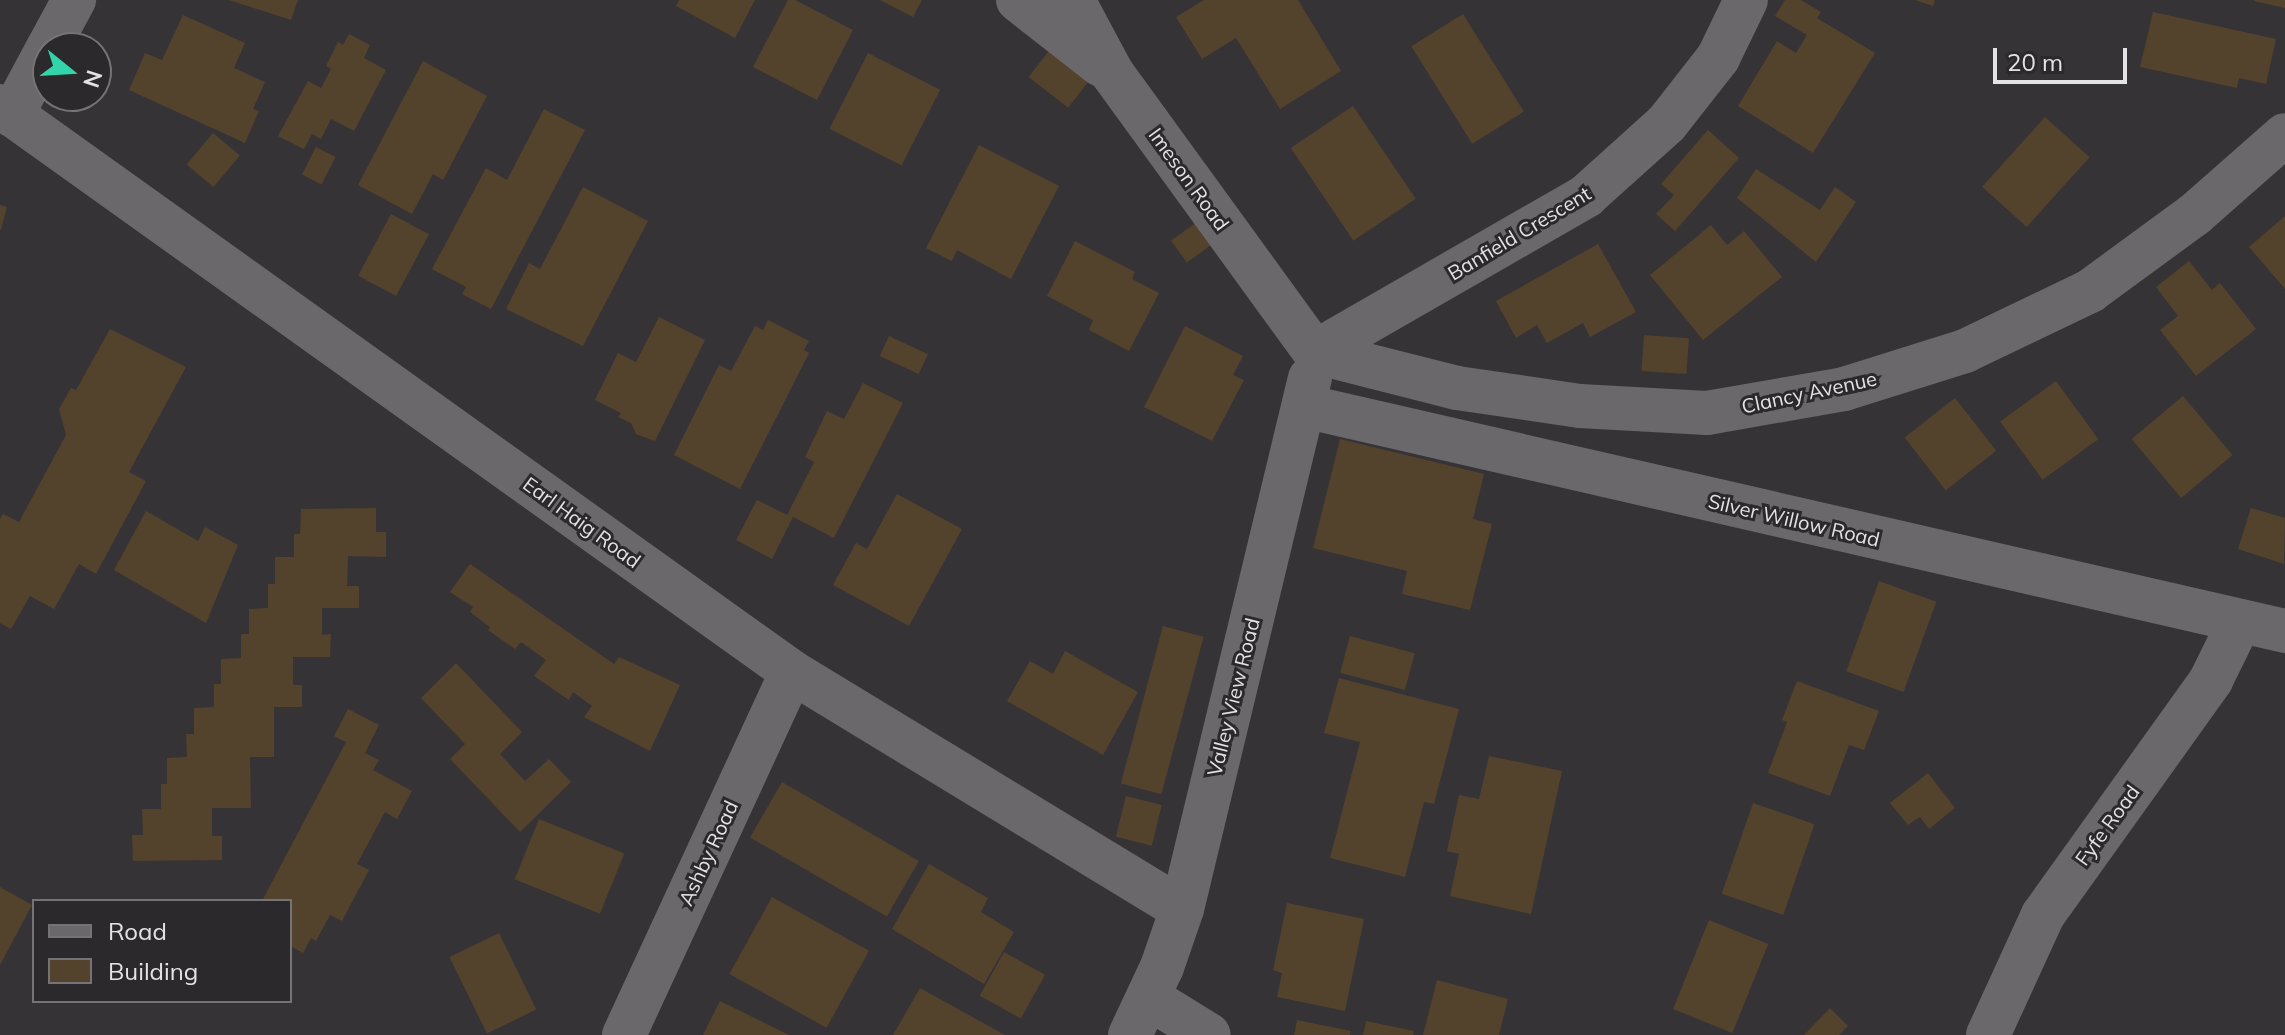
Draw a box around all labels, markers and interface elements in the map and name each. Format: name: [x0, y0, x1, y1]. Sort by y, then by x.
north arrow: [32, 32, 112, 112]
scale bar: [1997, 32, 2131, 82]
text: 20 m: [2007, 47, 2063, 77]
text: N: [77, 67, 109, 91]
street label: Imeson Road: [1144, 123, 1234, 235]
street label: Banfield Crescent: [1443, 181, 1595, 285]
street label: Clancy Avenue: [1739, 366, 1879, 418]
street label: Earl Haig Road: [519, 471, 645, 573]
street label: Silver Willow Road: [1706, 489, 1882, 551]
street label: Valley View Road: [1202, 615, 1264, 779]
street label: Fyfe Road: [2070, 780, 2144, 870]
street label: Ashby Road: [673, 797, 743, 909]
legend: [32, 899, 292, 1003]
text: Road: [108, 916, 167, 946]
text: Building: [108, 956, 198, 986]

